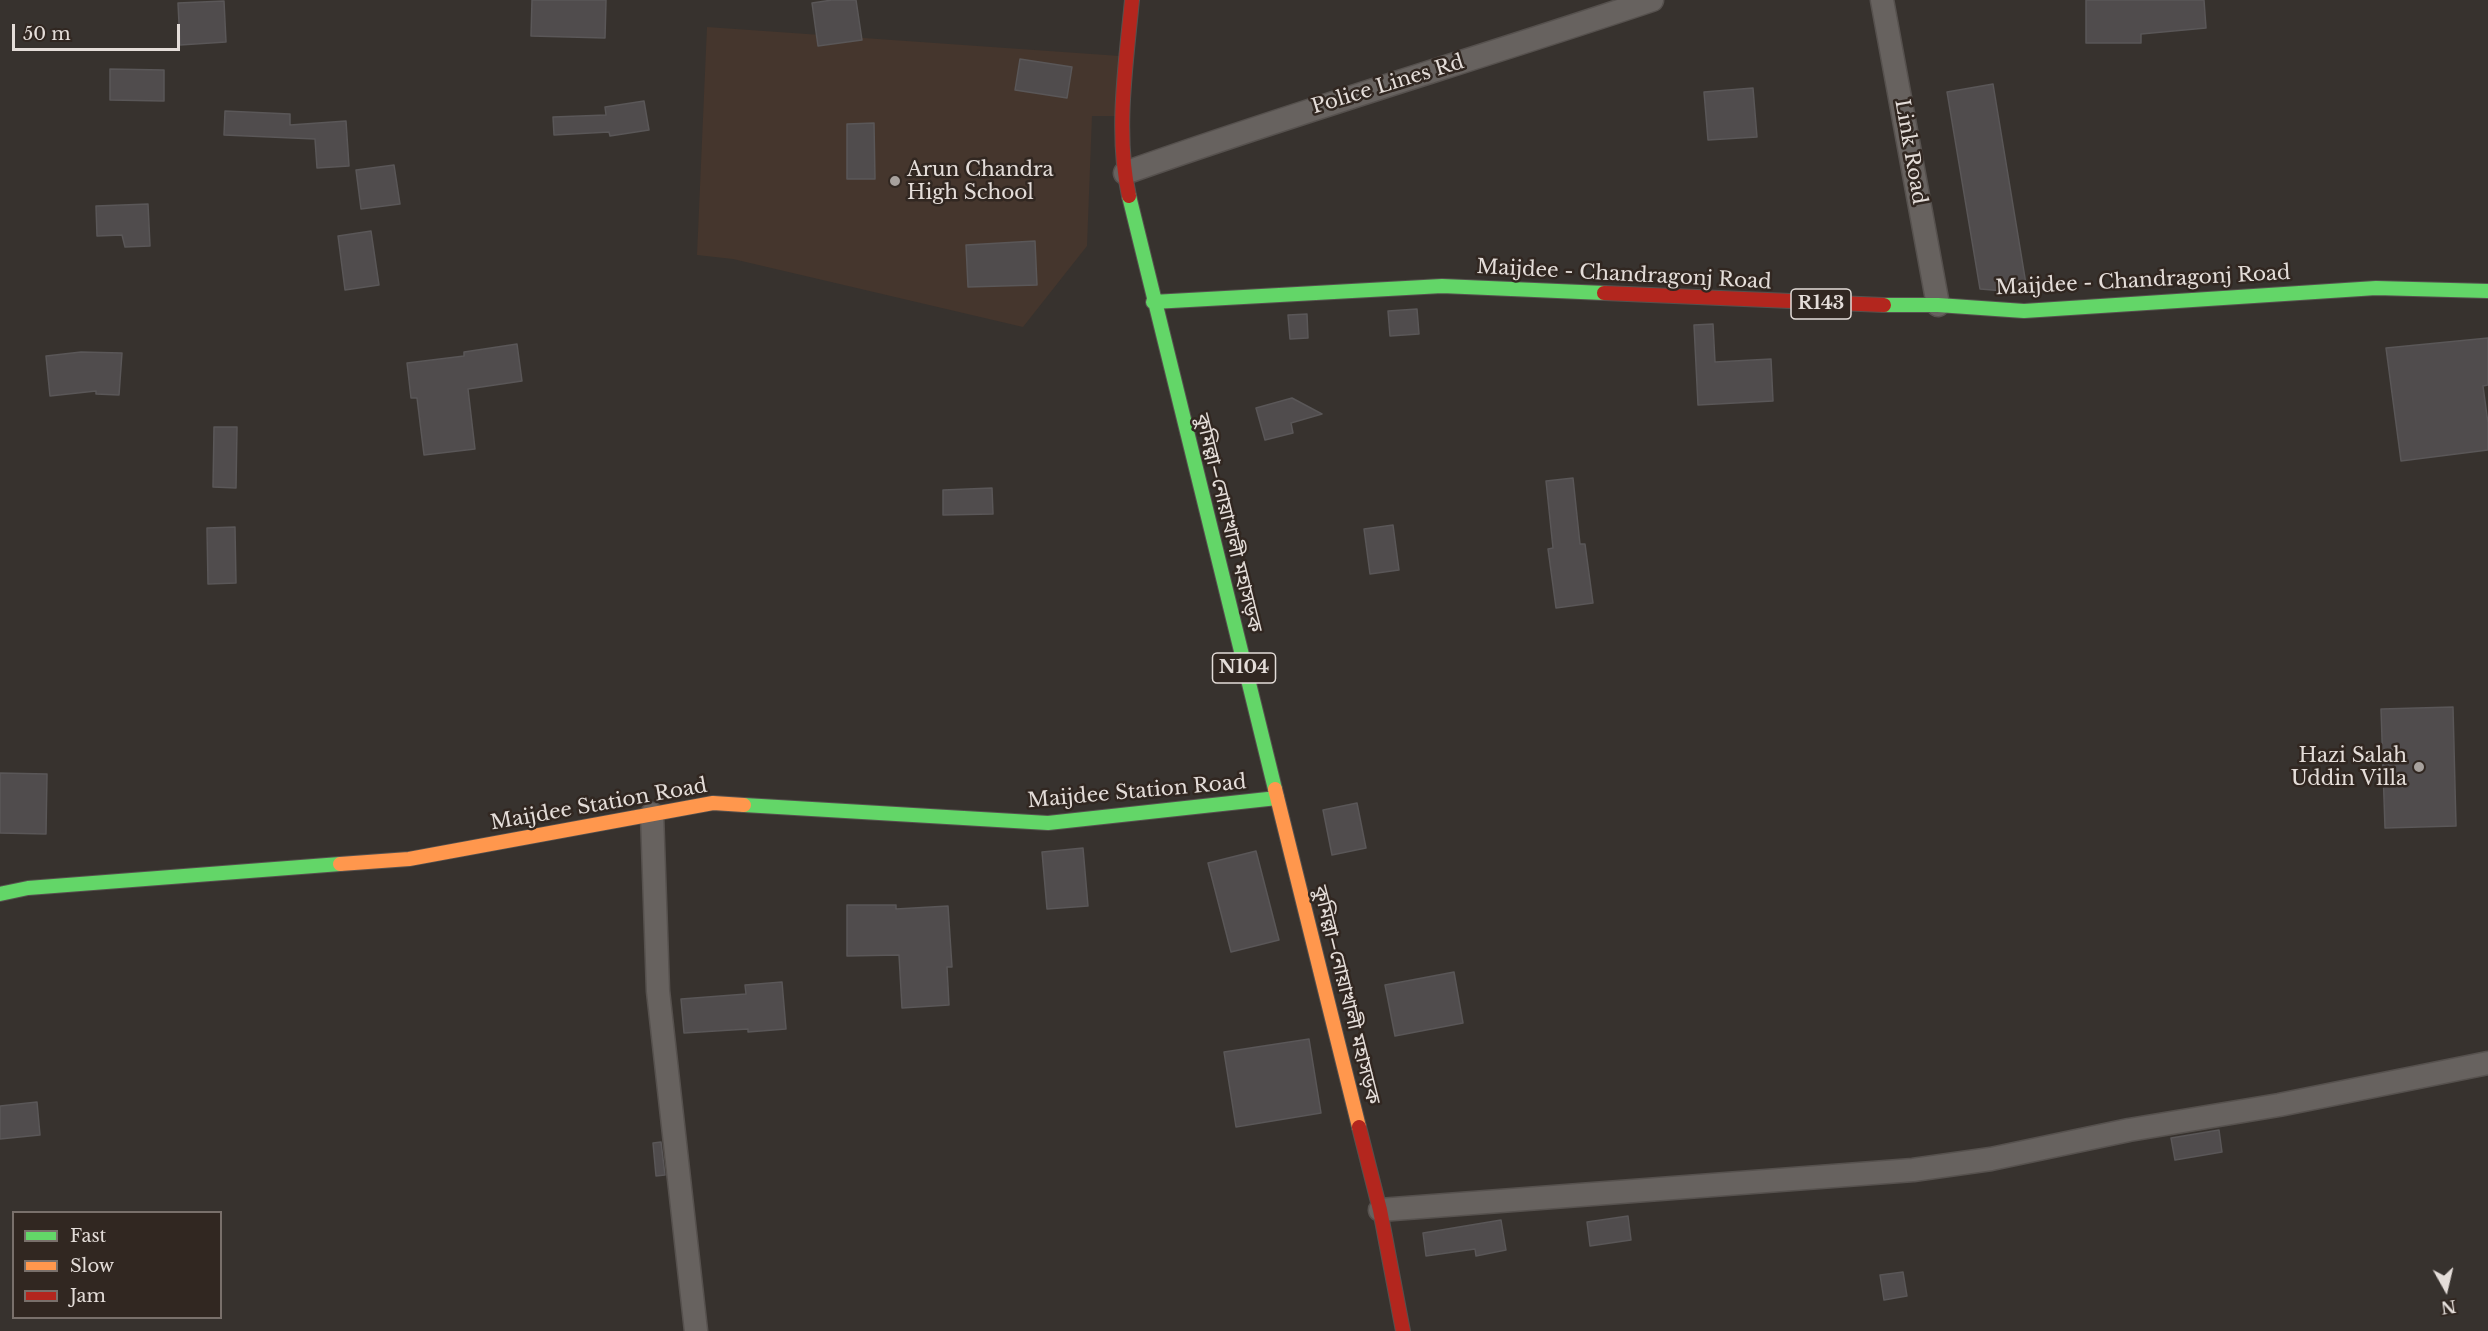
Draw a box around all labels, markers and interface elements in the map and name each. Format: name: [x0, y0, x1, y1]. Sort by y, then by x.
scale bar: [15, 12, 183, 50]
text: 50 m: [23, 23, 71, 45]
street label: Police Lines Rd: [1309, 50, 1467, 120]
street label: Link Road: [1889, 98, 1931, 206]
place label: Arun Chandra High School: [907, 158, 1054, 205]
marker: Arun Chandra High School: [888, 174, 902, 188]
street label: Maijdee - Chandragonj Road: [1476, 255, 1772, 295]
street label: Maijdee - Chandragonj Road: [1995, 261, 2291, 301]
road number: R143: [1791, 289, 1851, 319]
street label: কুমিল্লা–নোয়াখালী মহাসড়ক: [1189, 411, 1267, 635]
road number: N104: [1212, 653, 1276, 683]
place label: Hazi Salah Uddin Villa: [2291, 744, 2407, 791]
marker: Hazi Salah Uddin Villa: [2412, 760, 2426, 774]
street label: Maijdee Station Road: [1027, 770, 1247, 814]
street label: Maijdee Station Road: [489, 774, 709, 836]
street label: কুমিল্লা–নোয়াখালী মহাসড়ক: [1307, 883, 1385, 1107]
legend: [12, 1211, 222, 1319]
text: Fast: [70, 1225, 106, 1247]
text: Slow: [70, 1255, 114, 1277]
north arrow: [2416, 1259, 2476, 1319]
text: Jam: [70, 1285, 106, 1307]
text: N: [2440, 1296, 2457, 1318]

